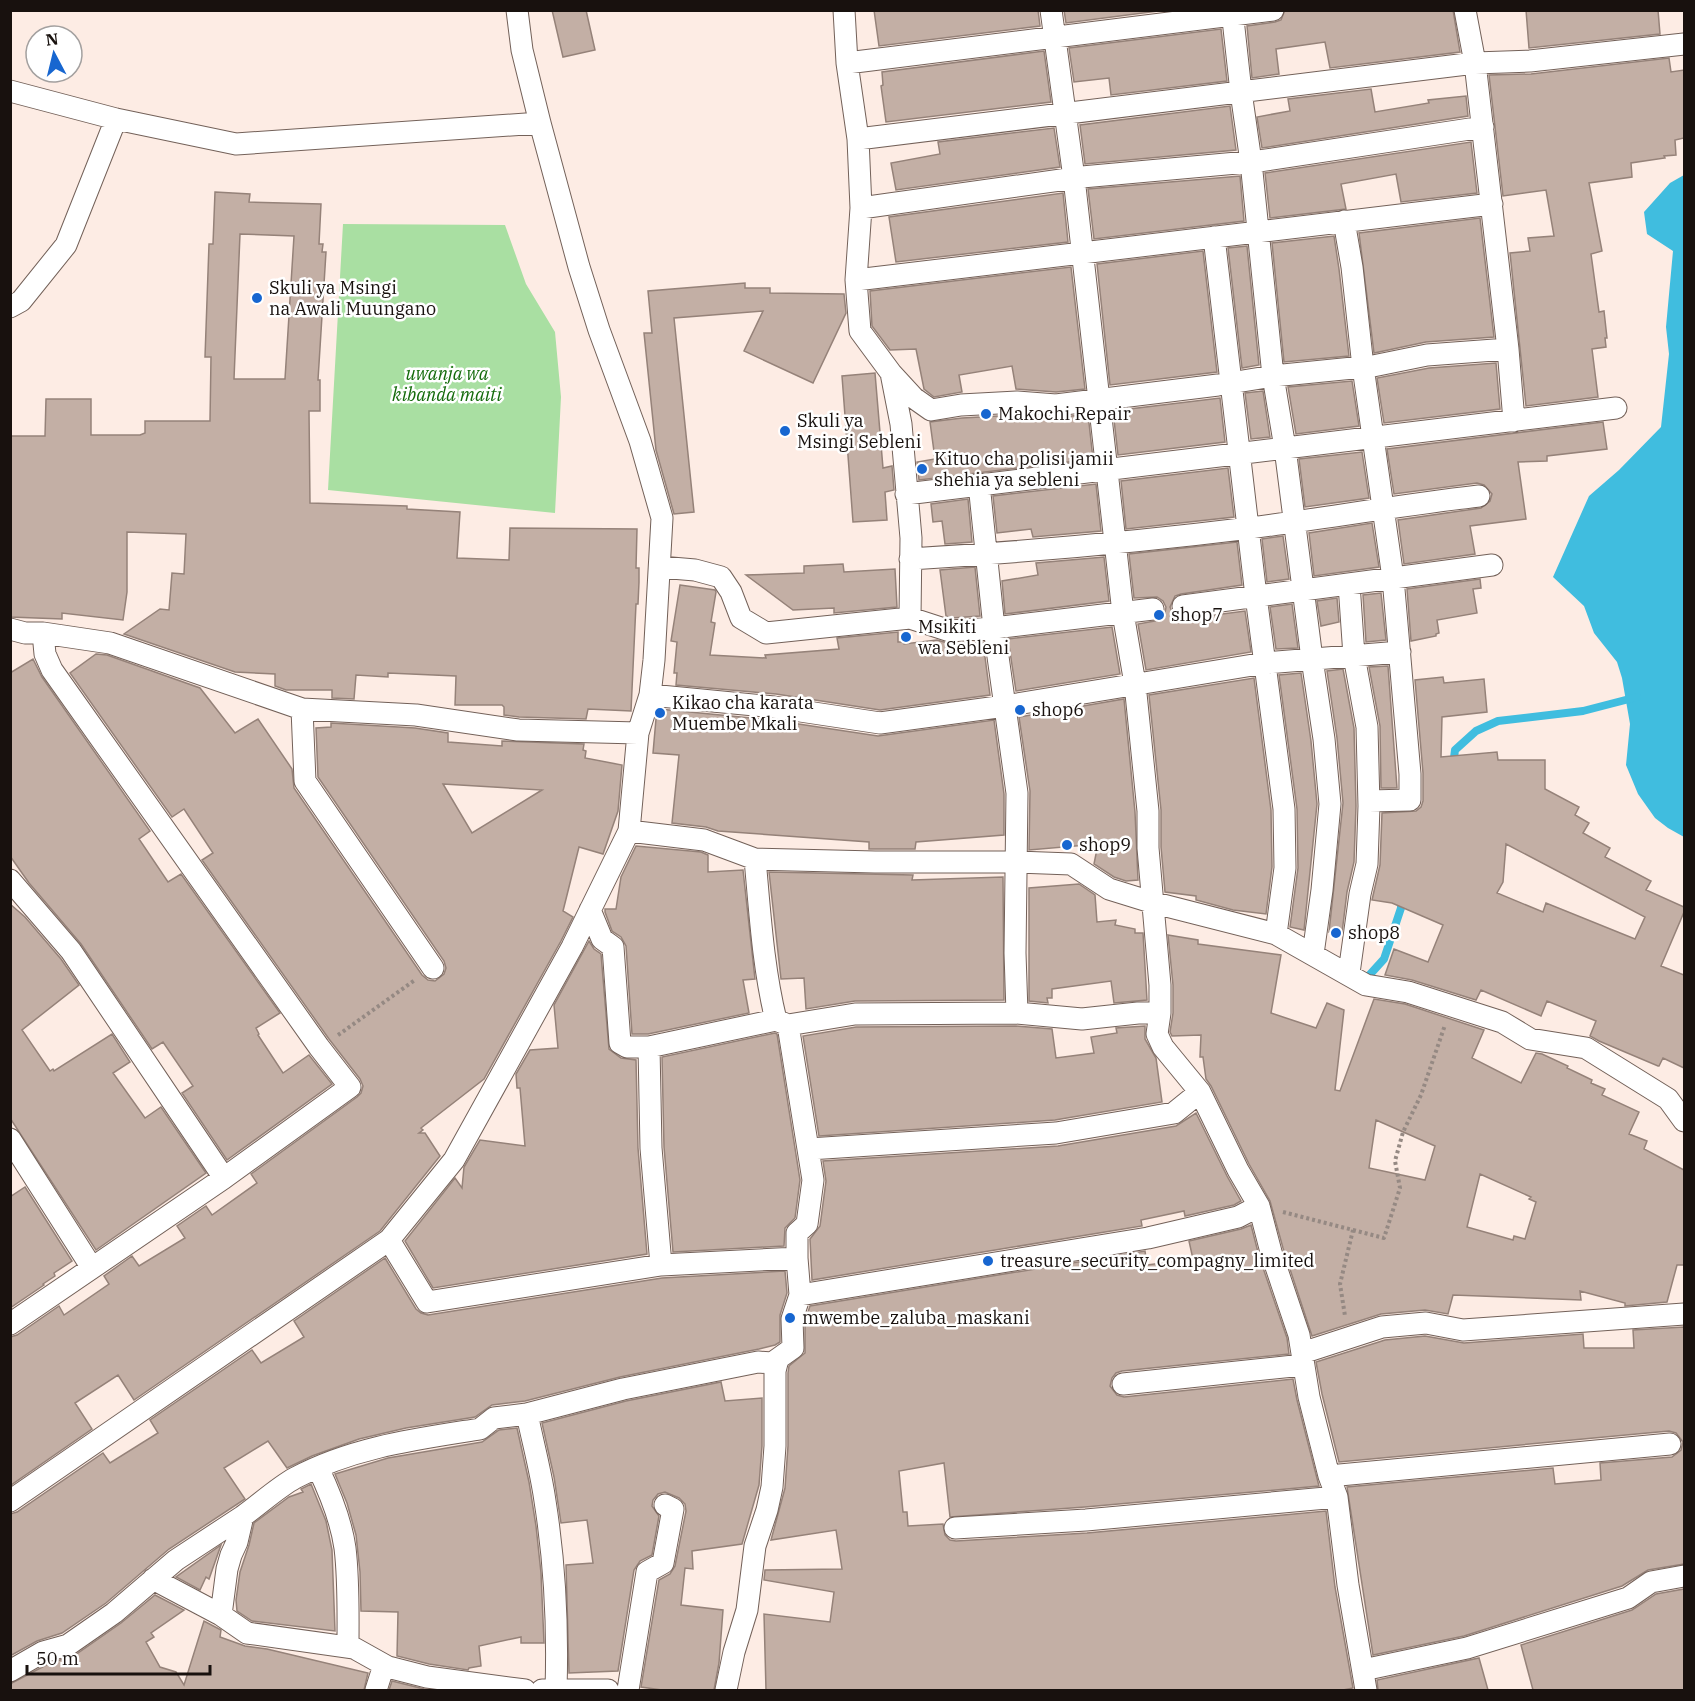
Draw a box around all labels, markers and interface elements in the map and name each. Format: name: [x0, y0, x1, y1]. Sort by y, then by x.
north arrow: [24, 24, 84, 84]
text: N: [45, 28, 60, 50]
place label: Skuli ya Msingi na Awali Muungano: [269, 276, 436, 320]
marker: Skuli ya Msingi na Awali Muungano: [250, 291, 264, 305]
park label: uwanja wa kibanda maiti: [392, 362, 502, 406]
place label: Makochi Repair: [998, 402, 1131, 425]
marker: Makochi Repair: [979, 407, 993, 421]
place label: Skuli ya Msingi Sebleni: [797, 409, 922, 453]
marker: Skuli ya Msingi Sebleni: [778, 424, 792, 438]
place label: Kituo cha polisi jamii shehia ya sebleni: [934, 447, 1114, 491]
marker: Kituo cha polisi jamii shehia ya sebleni: [915, 462, 929, 476]
place label: shop7: [1171, 603, 1223, 626]
marker: shop7: [1152, 608, 1166, 622]
place label: Msikiti wa Sebleni: [918, 615, 1009, 659]
marker: Msikiti wa Sebleni: [899, 630, 913, 644]
place label: Kikao cha karata Muembe Mkali: [672, 691, 814, 735]
place label: shop6: [1032, 698, 1084, 721]
marker: shop6: [1013, 703, 1027, 717]
marker: Kikao cha karata Muembe Mkali: [653, 706, 667, 720]
place label: shop9: [1079, 833, 1131, 856]
marker: shop9: [1060, 838, 1074, 852]
place label: shop8: [1348, 921, 1400, 944]
marker: shop8: [1329, 926, 1343, 940]
place label: treasure_security_compagny_limited: [1000, 1249, 1315, 1272]
marker: treasure_security_compagny_limited: [981, 1254, 995, 1268]
place label: mwembe_zaluba_maskani: [802, 1306, 1030, 1329]
marker: mwembe_zaluba_maskani: [783, 1311, 797, 1325]
scale bar: [27, 1638, 210, 1676]
text: 50 m: [36, 1647, 79, 1670]

